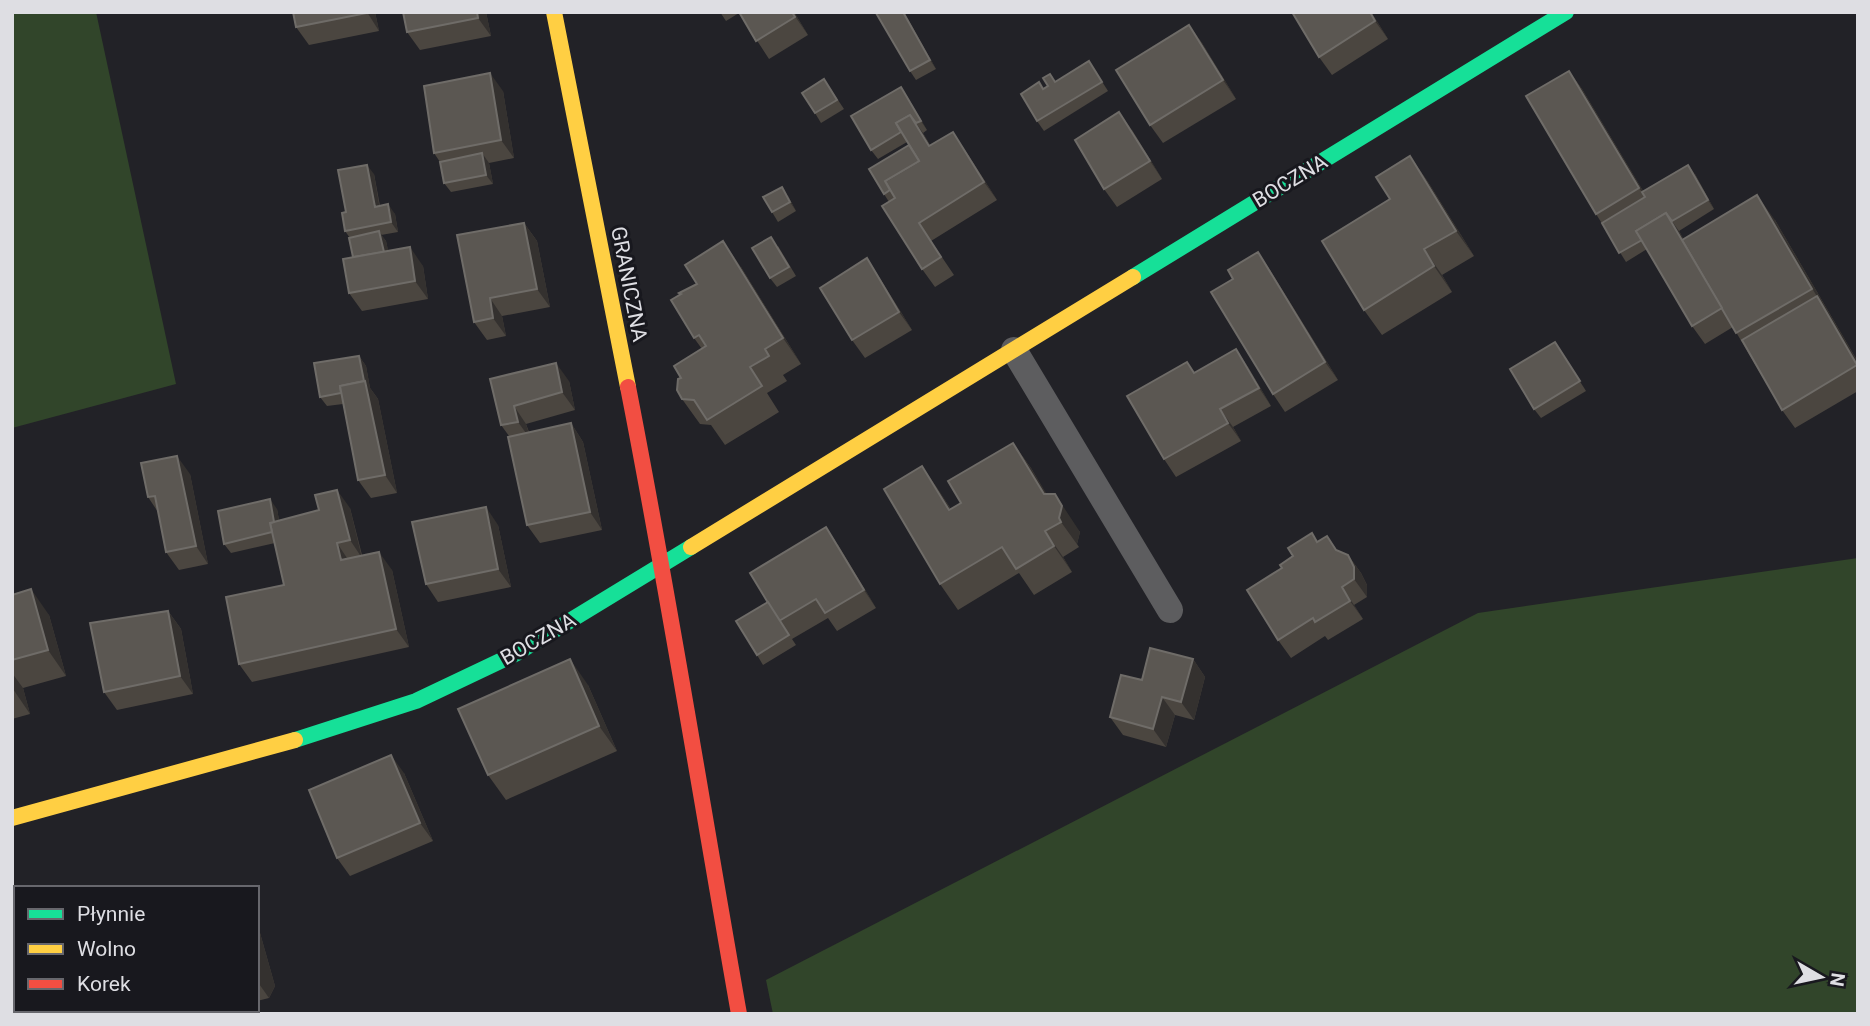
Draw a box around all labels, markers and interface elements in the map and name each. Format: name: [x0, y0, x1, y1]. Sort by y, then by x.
street label: BOCZNA: [1248, 149, 1332, 213]
street label: GRANICZNA: [606, 224, 652, 344]
street label: BOCZNA: [496, 608, 580, 670]
legend: [14, 886, 259, 1012]
text: Płynnie: [77, 902, 145, 926]
text: Wolno: [77, 937, 136, 961]
north arrow: [1786, 942, 1856, 1012]
text: N: [1825, 971, 1850, 988]
text: Korek: [77, 972, 131, 996]

